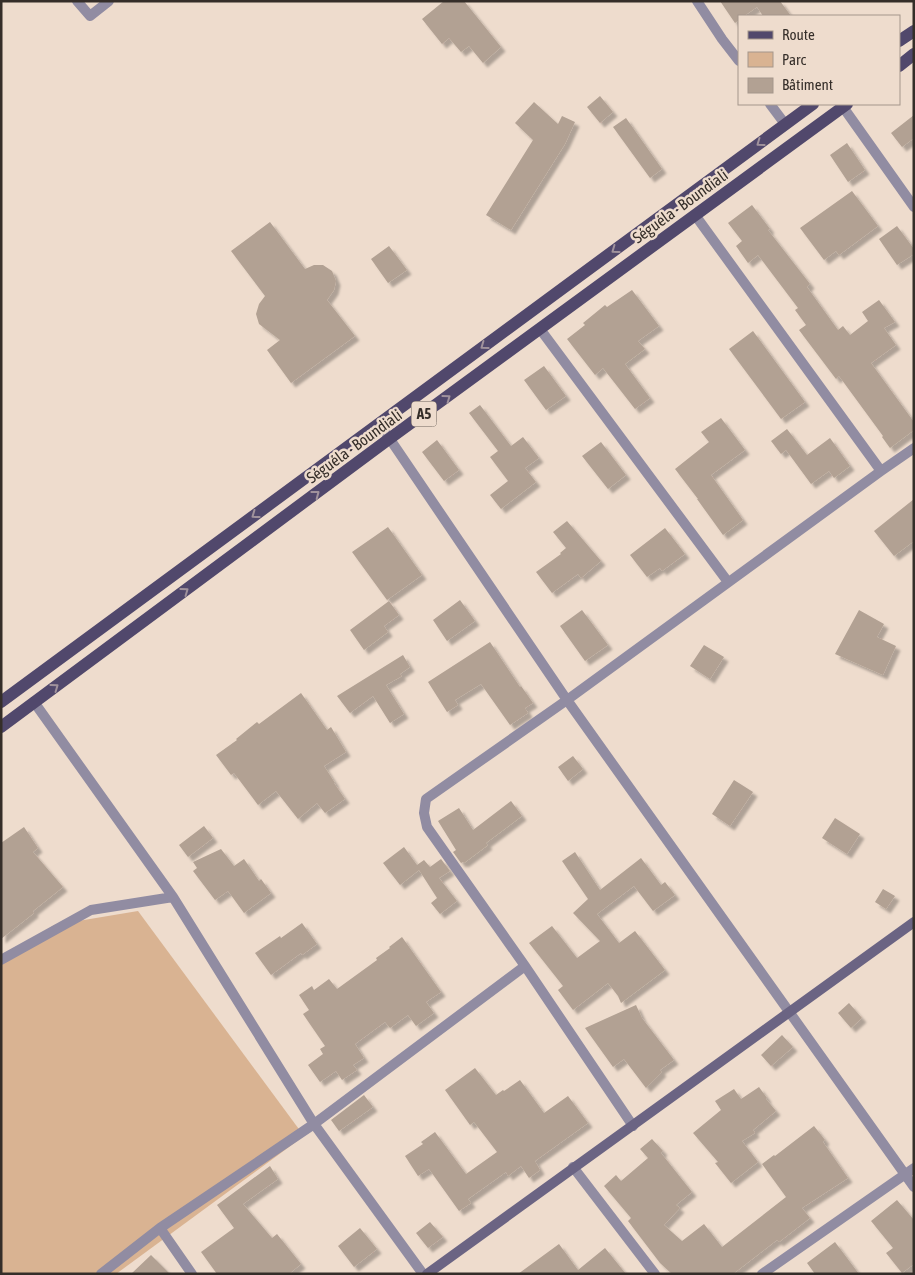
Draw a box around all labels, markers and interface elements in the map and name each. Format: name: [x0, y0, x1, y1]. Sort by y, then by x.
legend: [738, 15, 900, 105]
text: Route: [782, 26, 815, 43]
text: Parc: [782, 51, 806, 68]
text: Bâtiment: [782, 76, 833, 93]
one-way arrow: [756, 137, 766, 146]
street label: Séguéla - Boundiali: [629, 165, 732, 247]
one-way arrow: [611, 244, 621, 253]
one-way arrow: [480, 340, 490, 349]
one-way arrow: [441, 395, 450, 403]
road number: A5: [412, 402, 436, 426]
street label: Séguéla - Boundiali: [303, 405, 406, 487]
one-way arrow: [310, 491, 320, 500]
one-way arrow: [251, 509, 261, 518]
one-way arrow: [179, 588, 189, 597]
one-way arrow: [49, 684, 59, 693]

